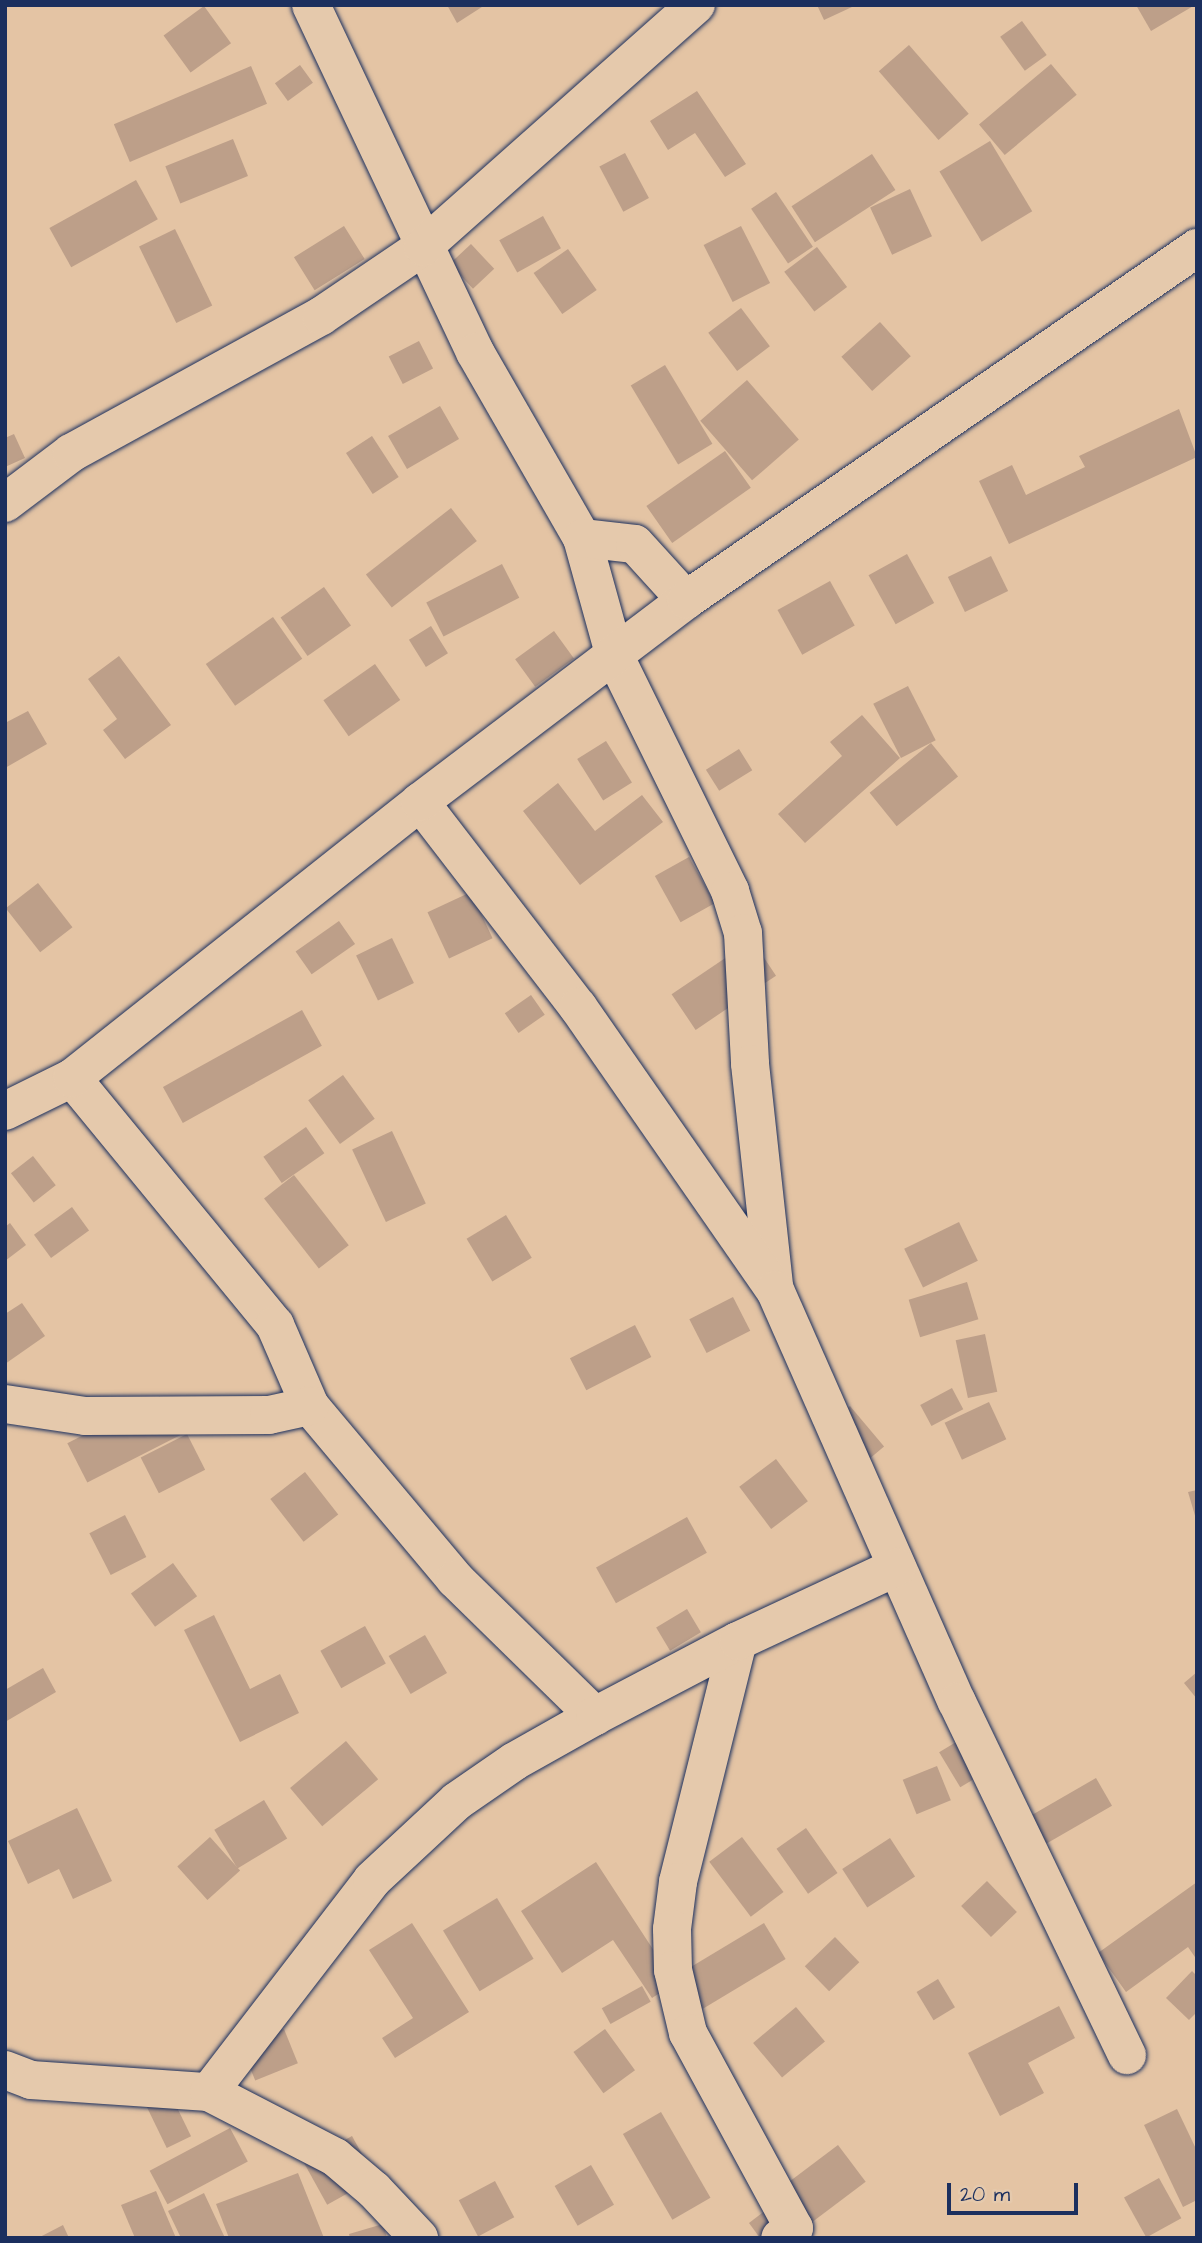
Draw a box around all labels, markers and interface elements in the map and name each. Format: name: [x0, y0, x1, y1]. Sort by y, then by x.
scale bar: [950, 2170, 1081, 2214]
text: 20 m: [960, 2180, 1010, 2209]

